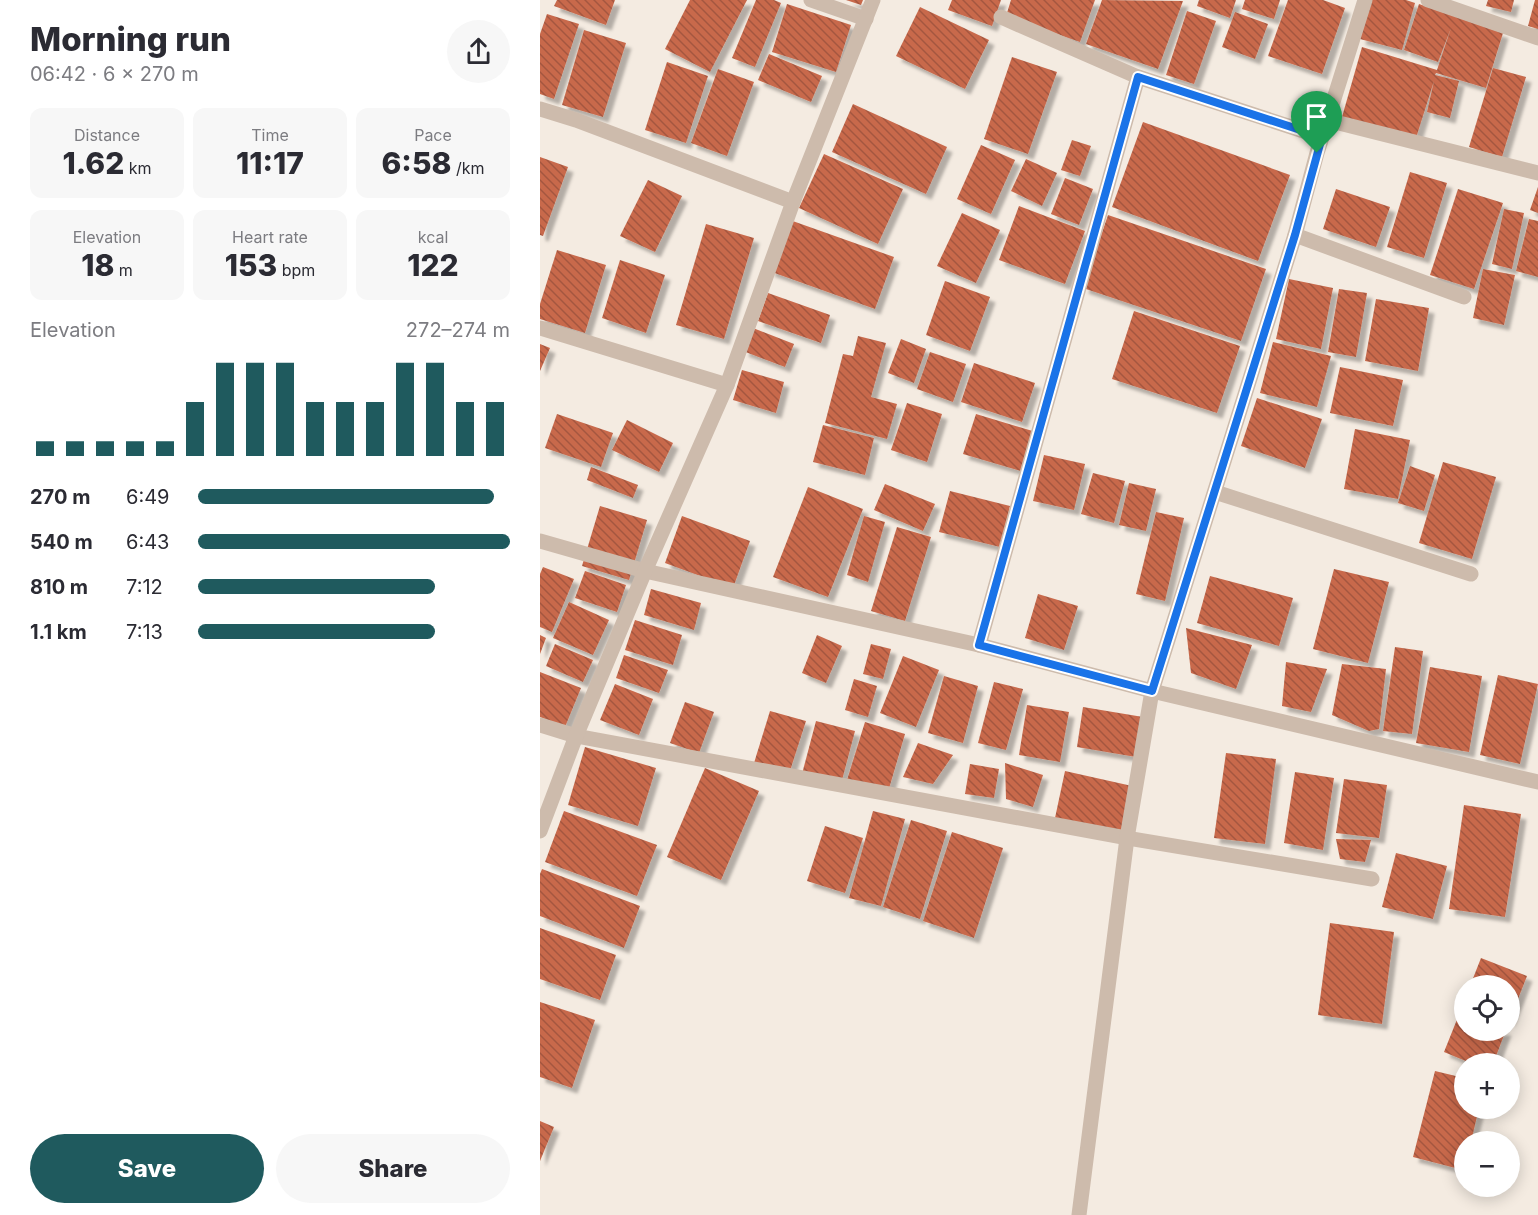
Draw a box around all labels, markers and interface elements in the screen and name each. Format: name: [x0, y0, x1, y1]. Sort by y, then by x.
text: Morning run: [30, 19, 231, 59]
button: share: [447, 20, 510, 83]
text: 06:42 · 6 × 270 m: [30, 62, 199, 86]
pin: [1291, 91, 1342, 153]
icon: arrive: [1300, 100, 1333, 133]
text: Distance: [74, 125, 140, 145]
text: Time: [251, 125, 289, 145]
text: Pace: [414, 125, 452, 145]
text: 1.62: [62, 145, 124, 181]
text: 11:17: [236, 145, 304, 181]
text: 6:58: [382, 145, 451, 181]
text: km: [124, 158, 152, 178]
text: /km: [451, 158, 484, 178]
text: Elevation: [73, 227, 141, 247]
text: Heart rate: [232, 227, 308, 247]
text: kcal: [418, 227, 448, 247]
text: 18: [81, 247, 114, 283]
text: 153: [225, 247, 277, 283]
text: 122: [407, 247, 459, 283]
text: m: [114, 260, 133, 280]
text: bpm: [277, 260, 315, 280]
text: Elevation: [30, 318, 116, 342]
text: 272–274 m: [406, 318, 510, 342]
text: 270 m: [30, 485, 90, 509]
text: 6:49: [126, 485, 170, 509]
text: 540 m: [30, 530, 93, 554]
text: 6:43: [126, 530, 169, 554]
text: 810 m: [30, 575, 88, 599]
text: 7:12: [126, 575, 163, 599]
text: 1.1 km: [30, 620, 87, 644]
text: 7:13: [126, 620, 163, 644]
map controls: [1454, 975, 1520, 1197]
button: locate: [1454, 975, 1520, 1041]
button: +: [1454, 1053, 1520, 1119]
button: −: [1454, 1131, 1520, 1197]
button: Save: [30, 1134, 264, 1203]
button: Share: [276, 1134, 510, 1203]

